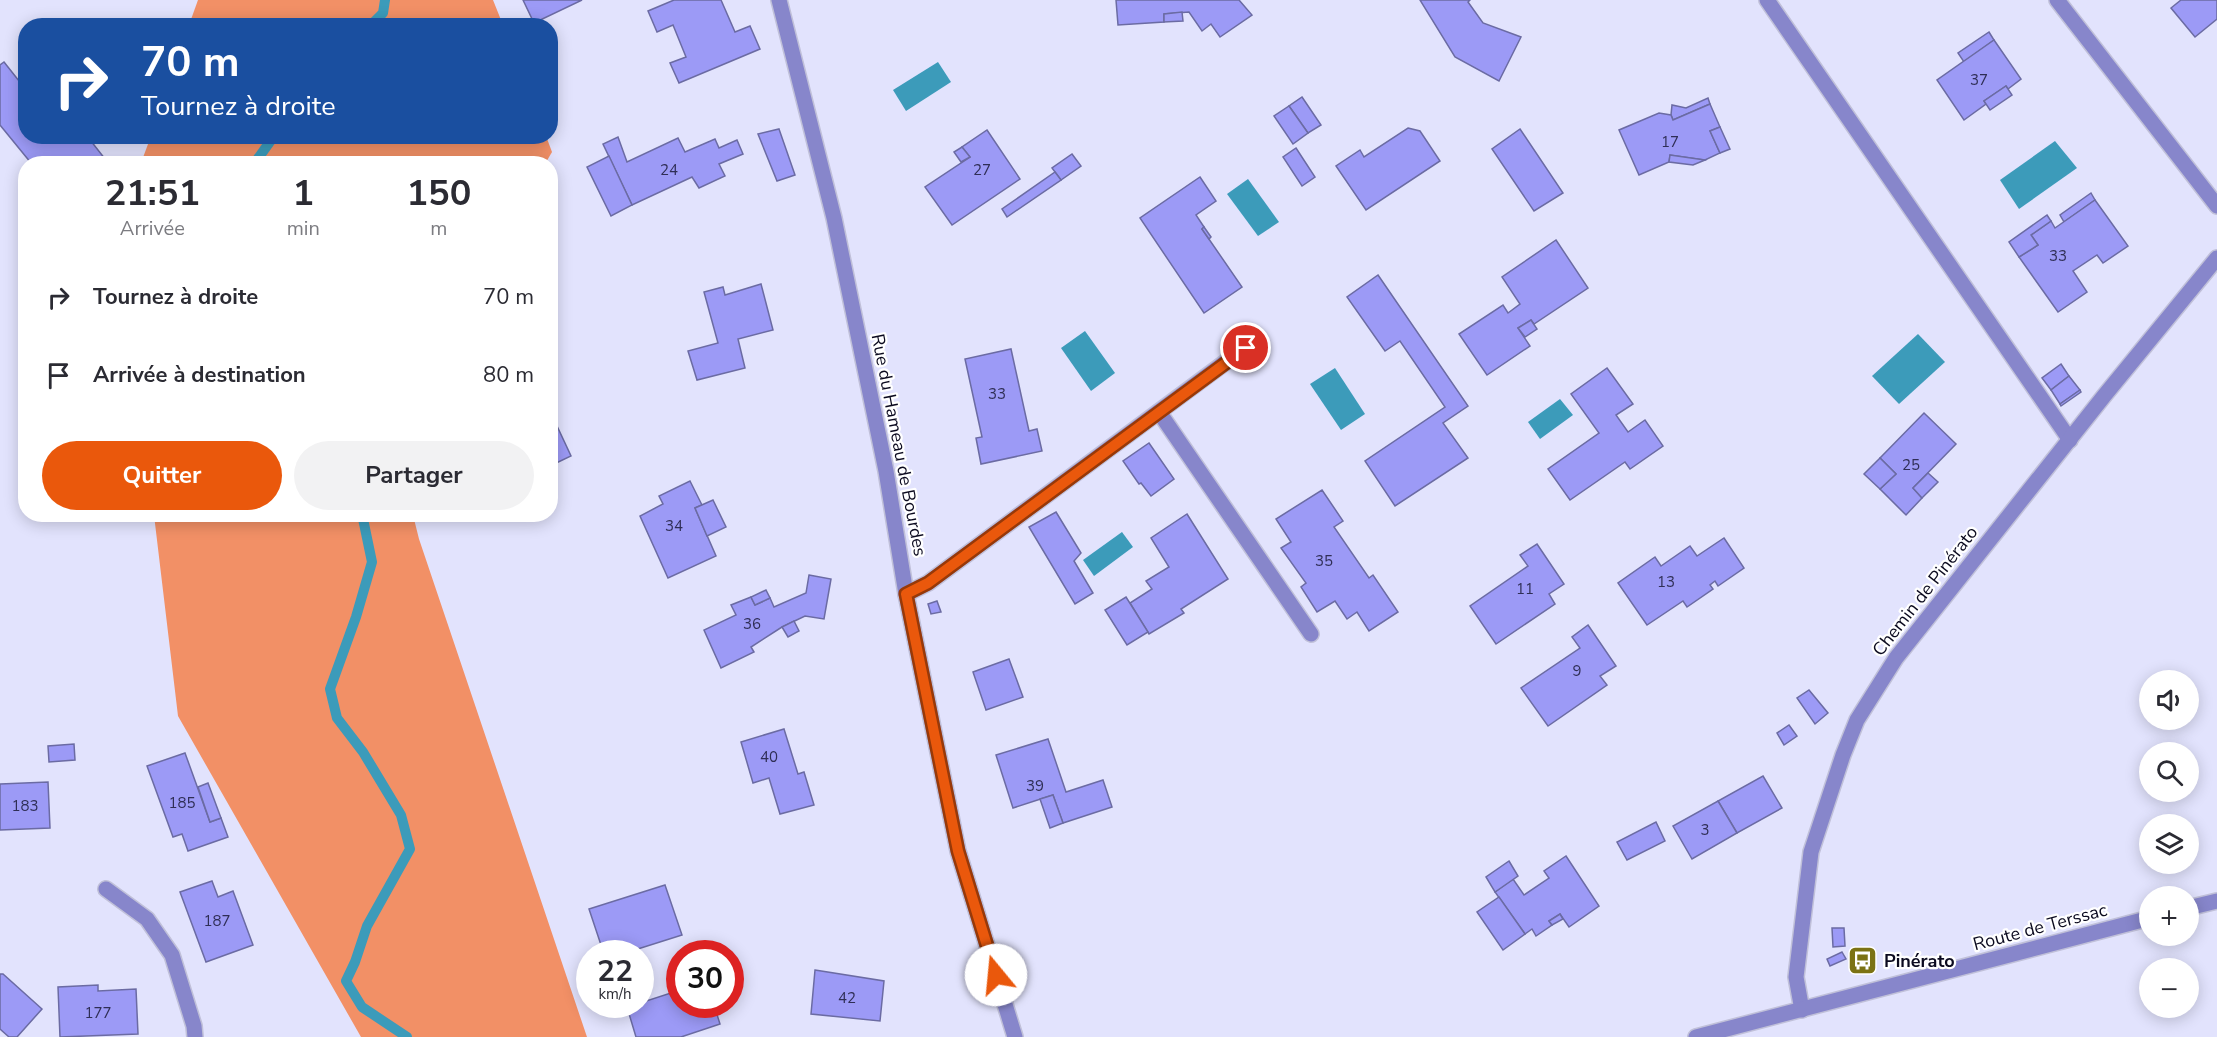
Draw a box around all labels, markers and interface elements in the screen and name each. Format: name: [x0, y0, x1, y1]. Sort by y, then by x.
text: 70 m: [141, 34, 240, 91]
icon: right: [42, 42, 120, 120]
house number: 37: [1970, 70, 1988, 90]
text: Tournez à droite: [141, 88, 336, 125]
house number: 17: [1661, 132, 1679, 152]
house number: 24: [660, 160, 678, 180]
house number: 27: [973, 160, 991, 180]
text: 21:51: [105, 169, 200, 218]
text: 1: [292, 169, 314, 218]
text: 150: [406, 169, 471, 218]
text: Arrivée: [120, 215, 185, 242]
text: min: [287, 215, 320, 242]
text: m: [430, 215, 447, 242]
house number: 33: [2049, 246, 2067, 266]
icon: right: [42, 281, 75, 314]
text: Tournez à droite: [93, 282, 258, 312]
text: 70 m: [483, 282, 534, 312]
pin: [1220, 322, 1271, 373]
icon: arrive: [1229, 331, 1262, 364]
street label: Rue du Hameau de Bourdes: [866, 332, 932, 558]
icon: arrive: [42, 359, 75, 392]
text: Arrivée à destination: [93, 360, 306, 390]
text: 80 m: [483, 360, 534, 390]
house number: 33: [988, 384, 1006, 404]
button: Quitter: [42, 441, 282, 510]
button: Partager: [294, 441, 534, 510]
house number: 25: [1902, 455, 1920, 475]
house number: 34: [665, 516, 683, 536]
street label: Chemin de Pinérato: [1867, 521, 1983, 661]
house number: 35: [1315, 551, 1333, 571]
house number: 13: [1657, 572, 1675, 592]
house number: 11: [1516, 579, 1534, 599]
house number: 36: [743, 614, 761, 634]
house number: 9: [1572, 661, 1582, 681]
map controls: [2139, 670, 2199, 1018]
button: sound: [2139, 670, 2199, 730]
button: search: [2139, 742, 2199, 802]
house number: 40: [760, 747, 778, 767]
house number: 39: [1026, 776, 1044, 796]
house number: 185: [168, 793, 196, 813]
house number: 183: [11, 796, 39, 816]
button: layers: [2139, 814, 2199, 874]
house number: 3: [1700, 820, 1710, 840]
button: +: [2139, 886, 2199, 946]
street label: Route de Terssac: [1970, 898, 2110, 956]
house number: 187: [203, 911, 231, 931]
speed limit sign: 30: [666, 940, 744, 1018]
position arrow: [964, 943, 1028, 1007]
bus stop icon: Pinérato: [1847, 945, 1879, 977]
place label: Pinérato: [1884, 949, 1955, 973]
text: 22: [597, 951, 633, 992]
button: −: [2139, 958, 2199, 1018]
text: km/h: [598, 984, 632, 1004]
house number: 42: [838, 988, 856, 1008]
house number: 177: [84, 1003, 112, 1023]

